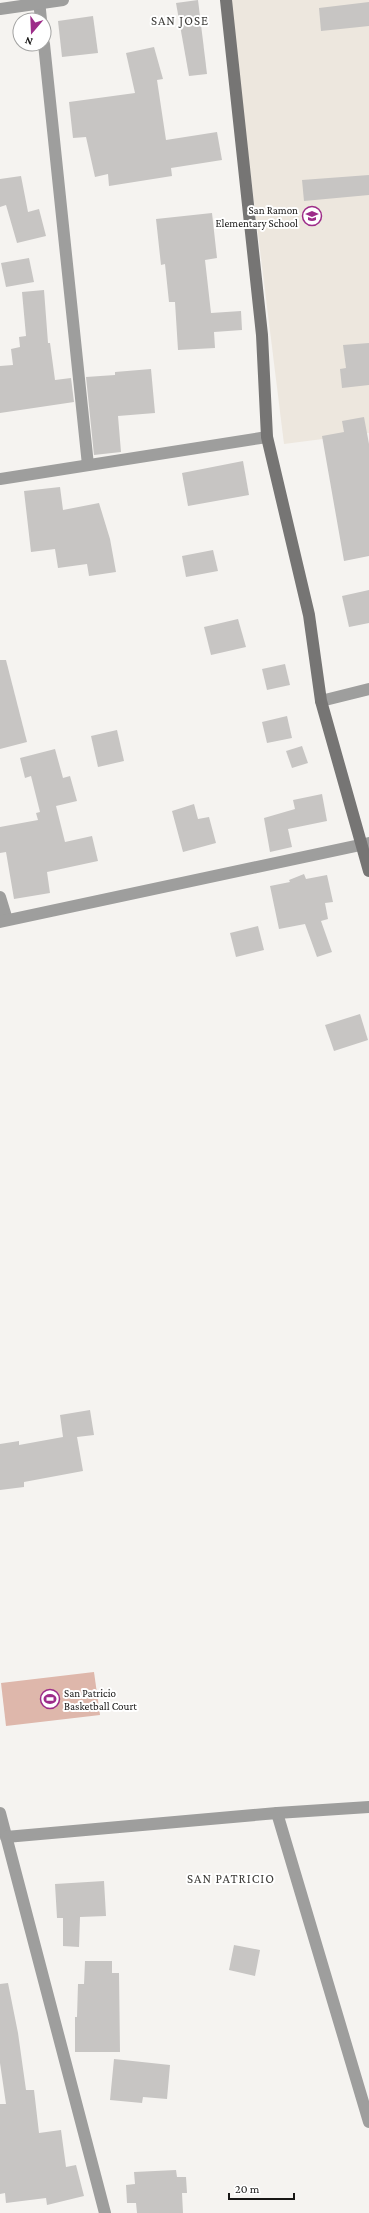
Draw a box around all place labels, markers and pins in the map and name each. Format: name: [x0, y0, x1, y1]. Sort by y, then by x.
place label: San Ramon Elementary School: [216, 204, 298, 230]
school or university icon: San Ramon Elementary School: [301, 205, 323, 227]
place label: San Patricio Basketball Court: [64, 1687, 137, 1712]
sports icon: San Patricio Basketball Court: [39, 1688, 61, 1710]

